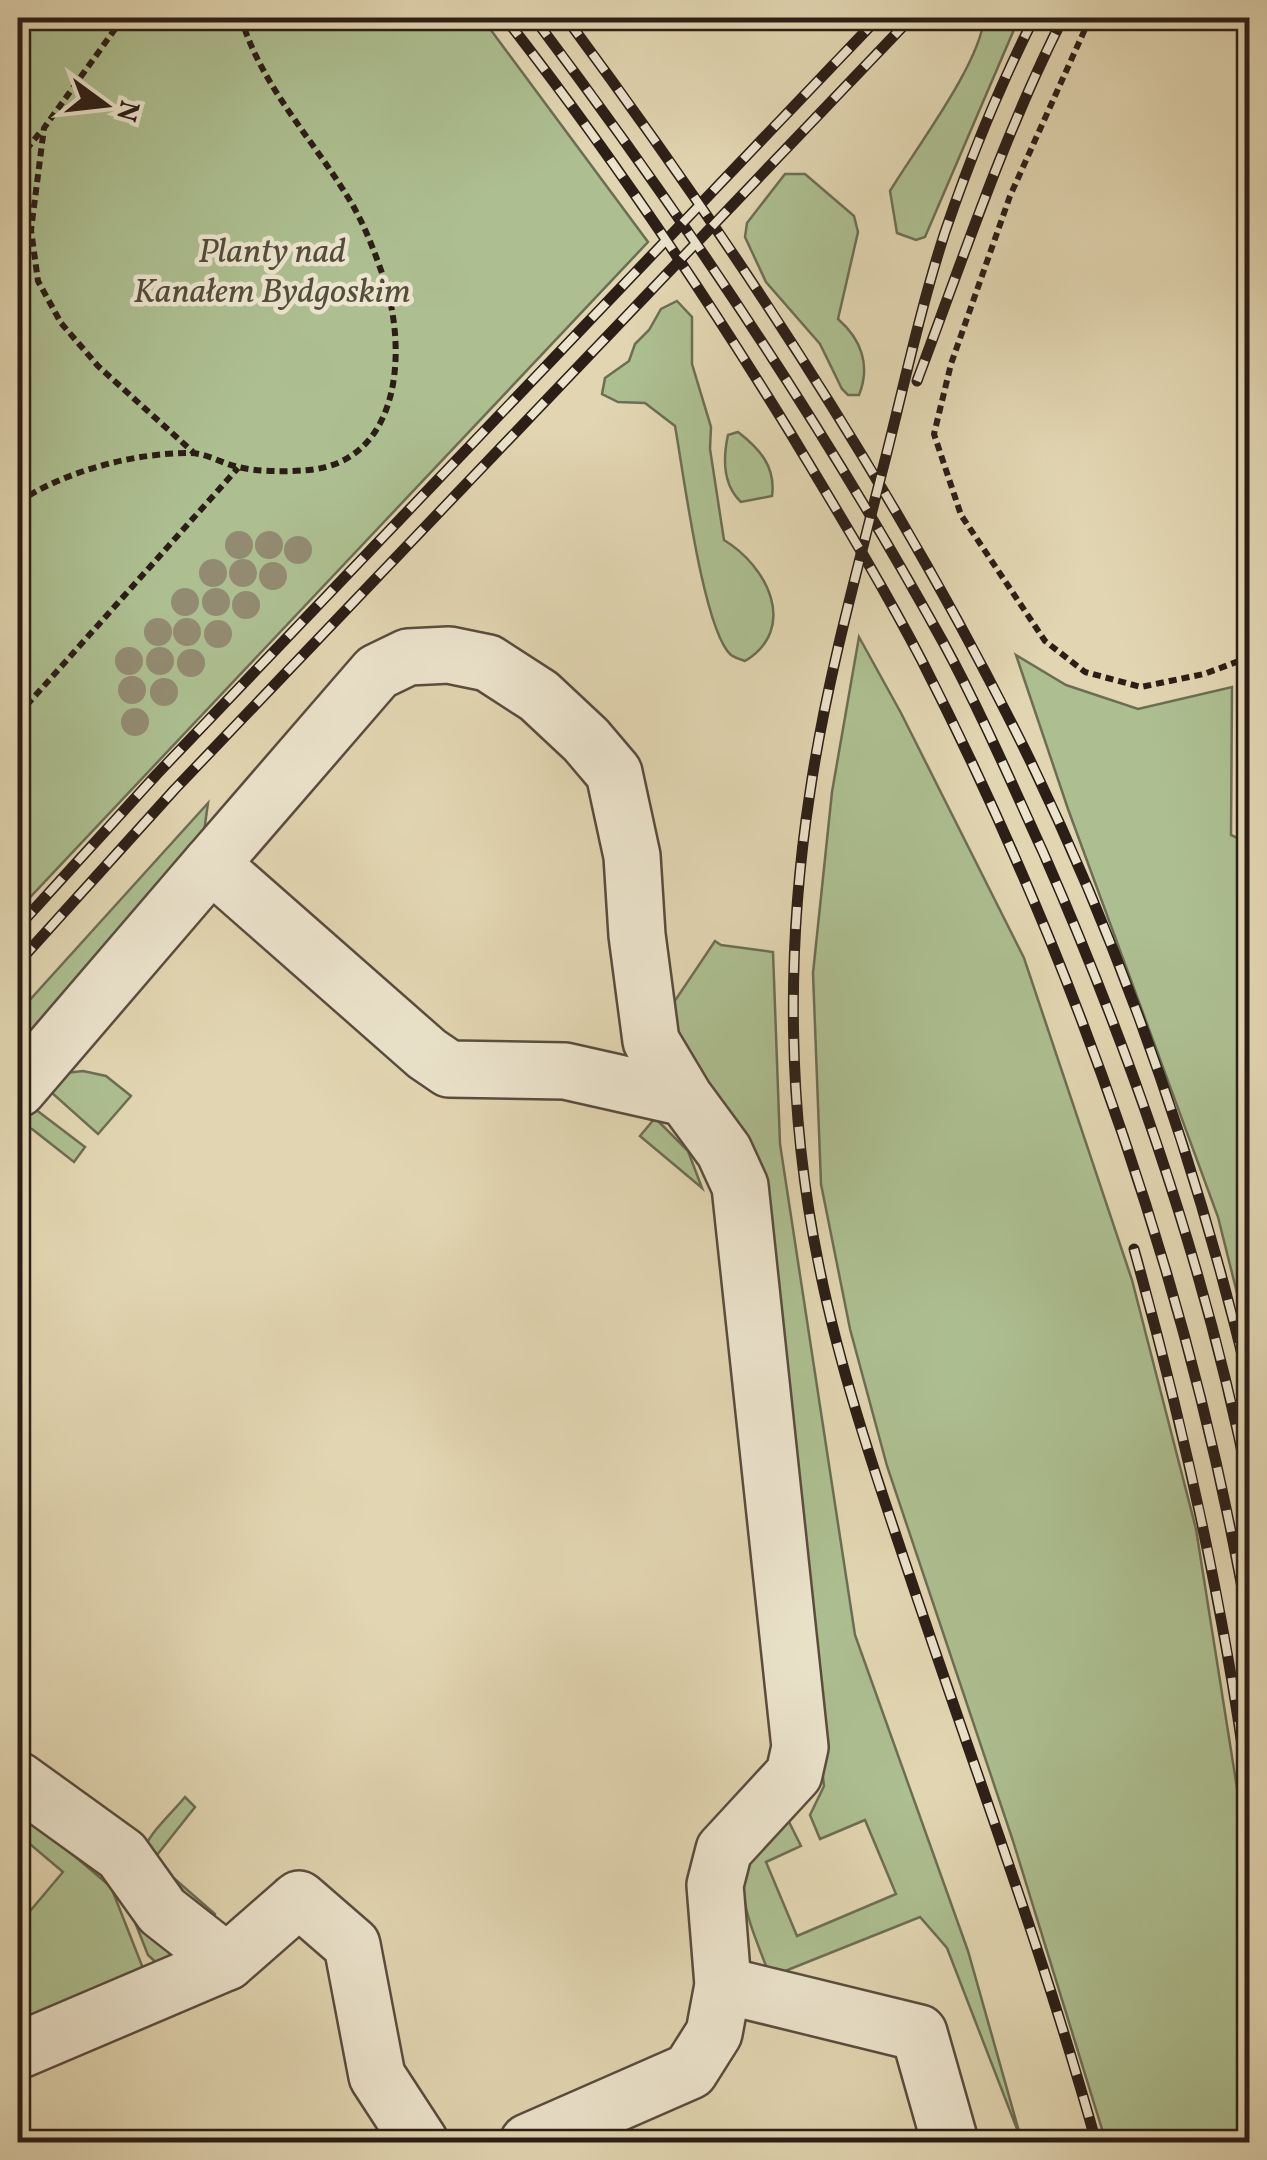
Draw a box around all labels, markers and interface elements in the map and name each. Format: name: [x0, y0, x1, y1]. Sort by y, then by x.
north arrow: [55, 55, 155, 155]
text: N: [105, 96, 148, 126]
park label: Planty nad Kanałem Bydgoskim: [133, 229, 411, 317]

